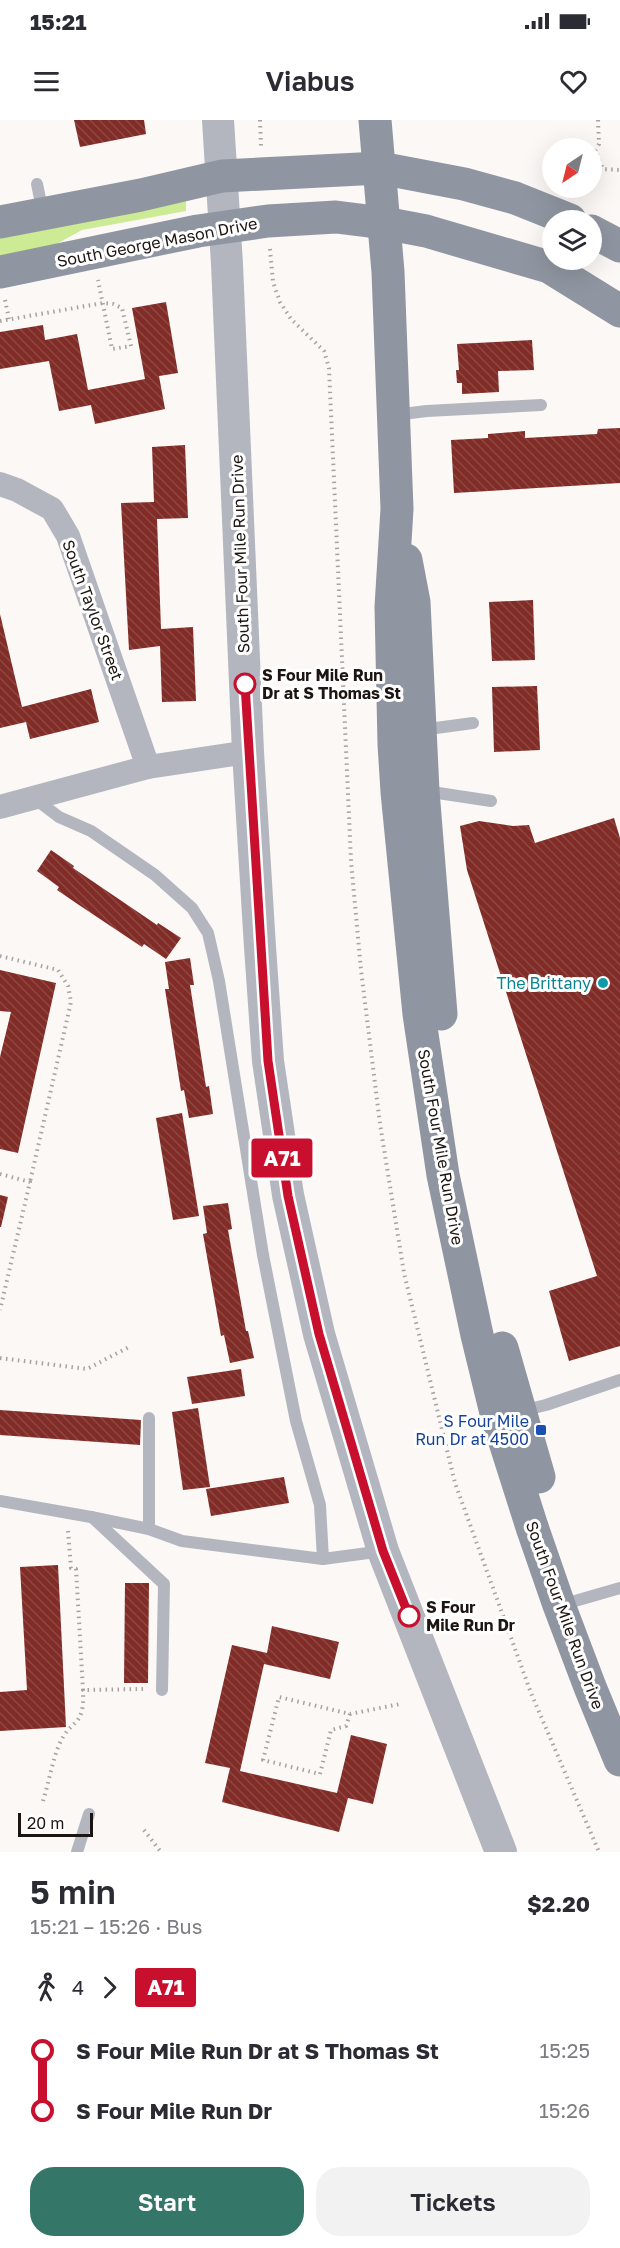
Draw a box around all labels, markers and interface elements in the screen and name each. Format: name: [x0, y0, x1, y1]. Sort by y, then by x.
text: 15:21: [30, 8, 87, 35]
icon: menu: [30, 65, 63, 98]
text: Viabus: [266, 65, 354, 97]
icon: heart: [557, 65, 590, 98]
north arrow: [542, 138, 602, 198]
map controls: [542, 138, 602, 270]
button: layers: [542, 210, 602, 270]
street label: South George Mason Drive: [55, 213, 259, 271]
street label: South Four Mile Run Drive: [227, 454, 253, 654]
street label: South Taylor Street: [58, 537, 128, 683]
place label: S Four Mile Run Dr at S Thomas St: [262, 665, 401, 703]
marker: S Four Mile Run Dr at S Thomas St: [234, 673, 256, 695]
place label: The Brittany: [497, 973, 591, 993]
marker: The Brittany: [596, 976, 610, 990]
street label: South Four Mile Run Drive: [414, 1047, 468, 1247]
line badge: A71: [248, 1138, 316, 1178]
text: A71: [263, 1145, 301, 1171]
place label: S Four Mile Run Dr at 4500: [415, 1411, 529, 1449]
marker: S Four Mile Run Dr at 4500: [534, 1423, 548, 1437]
street label: South Four Mile Run Drive: [522, 1518, 608, 1712]
place label: S Four Mile Run Dr: [426, 1597, 515, 1635]
marker: S Four Mile Run Dr: [398, 1605, 420, 1627]
scale bar: [18, 1810, 93, 1838]
text: 20 m: [27, 1813, 64, 1833]
text: 5 min: [30, 1872, 116, 1911]
text: $2.20: [527, 1890, 590, 1917]
text: 15:21 – 15:26 · Bus: [30, 1914, 202, 1938]
icon: walk: [30, 1971, 63, 2004]
icon: forward: [93, 1971, 126, 2004]
text: A71: [147, 1974, 184, 2000]
text: 4: [72, 1975, 84, 1999]
text: S Four Mile Run Dr at S Thomas St: [76, 2037, 439, 2064]
text: 15:25: [540, 2038, 590, 2062]
text: S Four Mile Run Dr: [76, 2097, 272, 2124]
text: 15:26: [539, 2098, 590, 2122]
button: Start: [30, 2167, 304, 2236]
button: Tickets: [316, 2167, 590, 2236]

